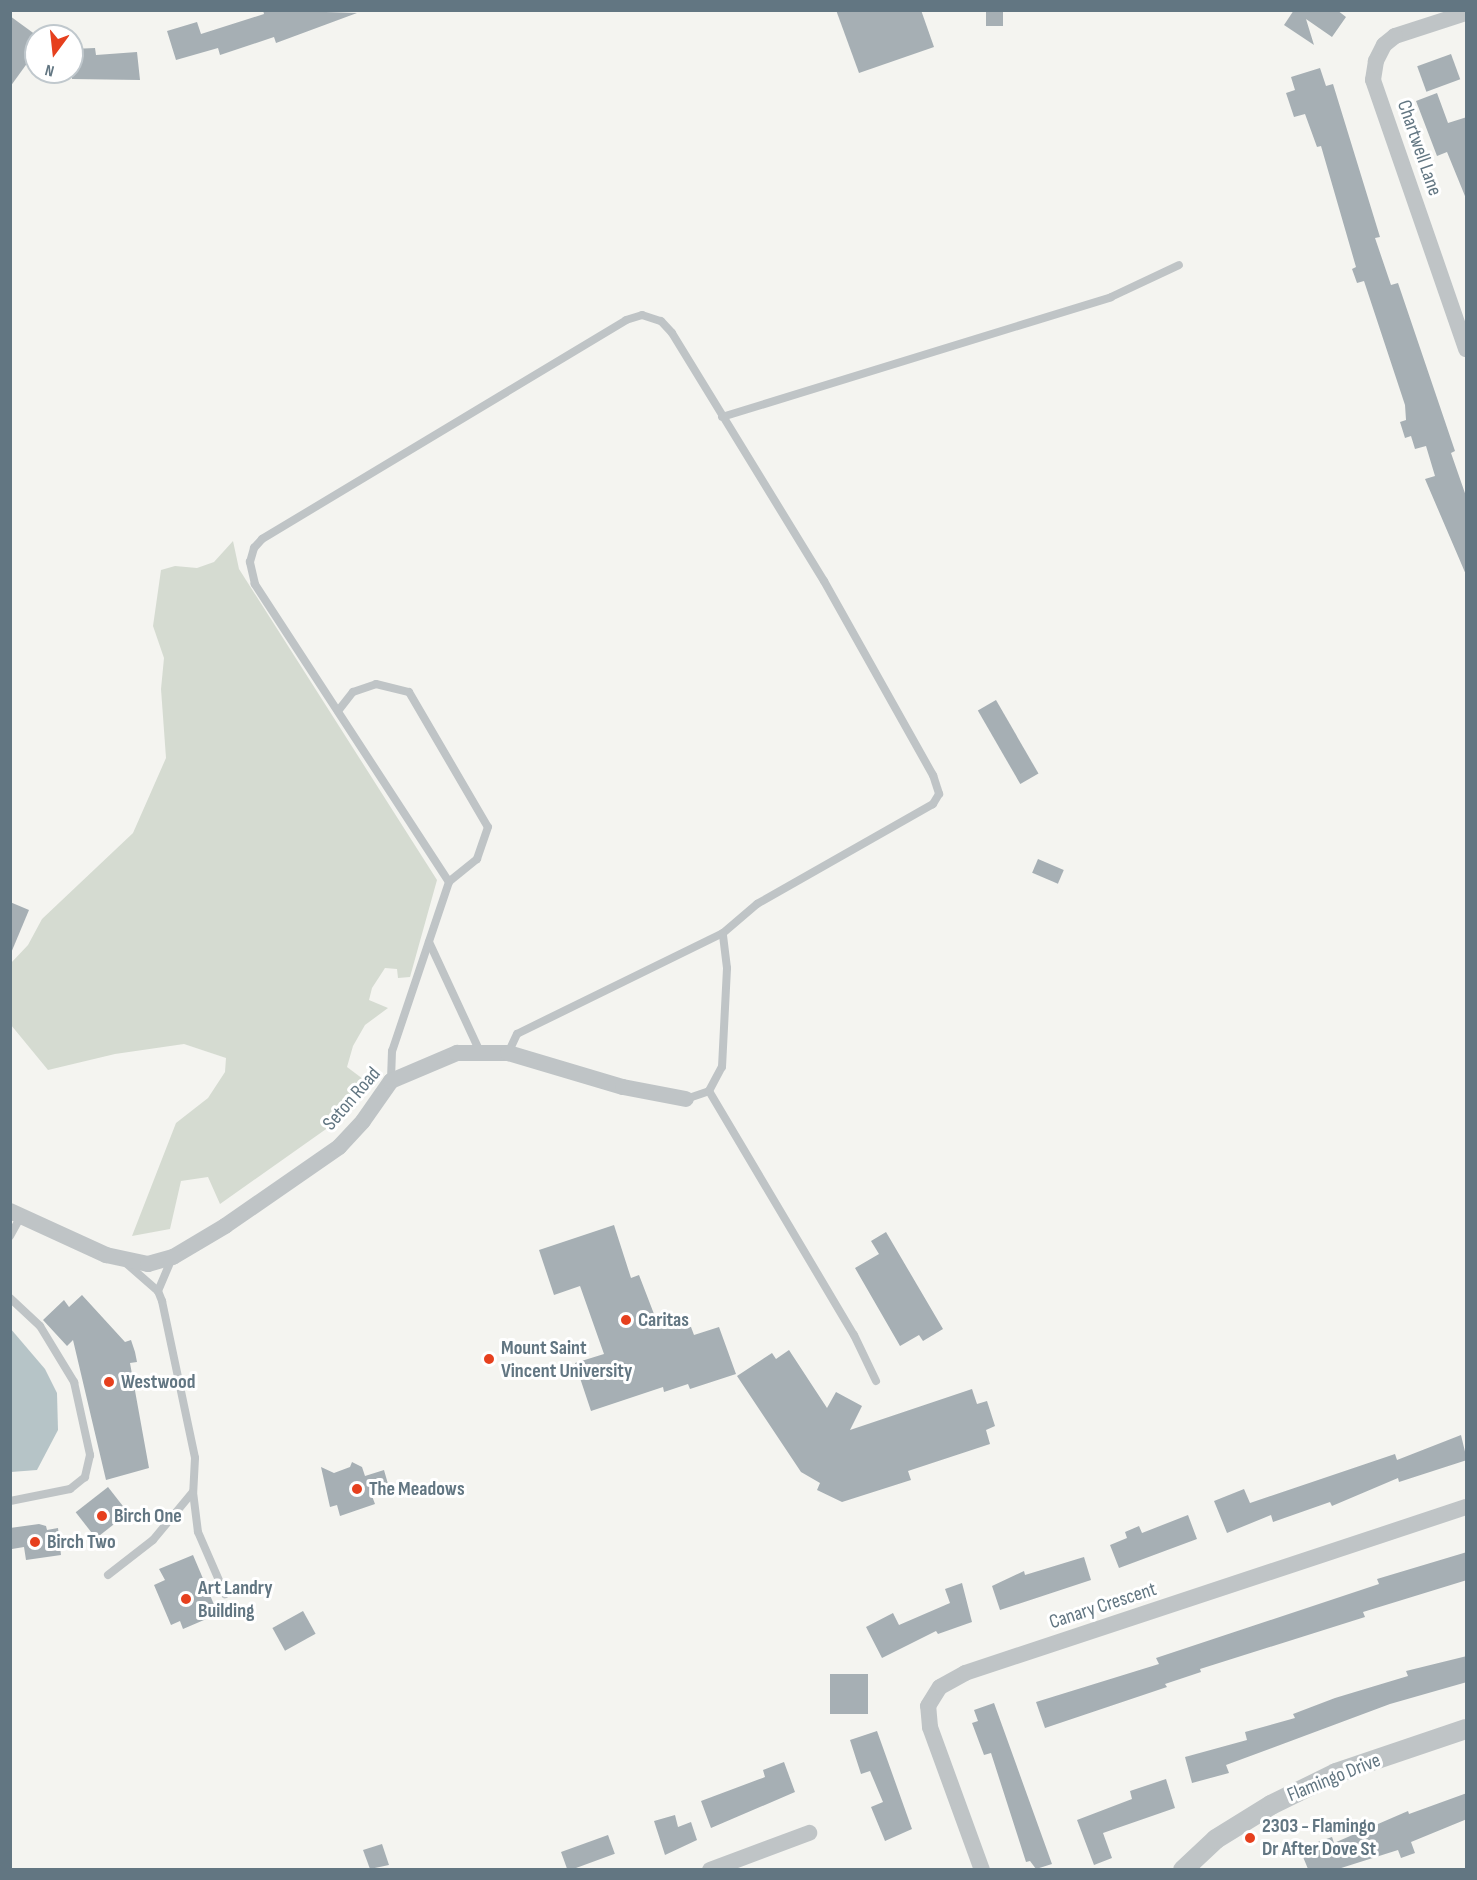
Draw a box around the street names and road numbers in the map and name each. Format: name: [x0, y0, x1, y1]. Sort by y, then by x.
street label: Chartwell Lane: [1391, 97, 1447, 199]
street label: Seton Road: [318, 1063, 386, 1135]
street label: Canary Crescent: [1046, 1577, 1160, 1635]
street label: Flamingo Drive: [1284, 1748, 1384, 1808]

